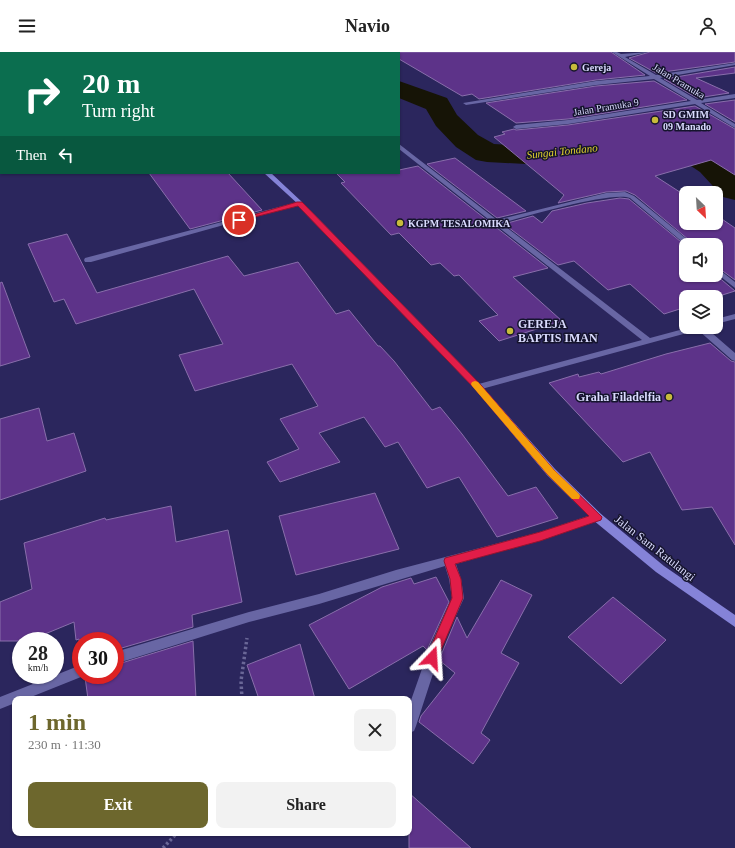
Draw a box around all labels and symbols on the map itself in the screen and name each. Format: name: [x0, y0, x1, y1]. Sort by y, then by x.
street label: Jalan Pramuka: [651, 61, 707, 101]
marker: Gereja: [569, 62, 579, 72]
place label: Gereja: [582, 62, 611, 73]
street label: Jalan Pramuka 9: [572, 96, 640, 118]
place label: SD GMIM 09 Manado: [663, 109, 711, 132]
marker: SD GMIM 09 Manado: [650, 115, 660, 125]
water label: Sungai Tondano: [526, 141, 599, 161]
north arrow: [679, 186, 723, 230]
pin: [222, 203, 256, 237]
marker: KGPM TESALOMIKA: [395, 218, 405, 228]
place label: KGPM TESALOMIKA: [408, 218, 511, 229]
place label: GEREJA BAPTIS IMAN: [518, 317, 598, 345]
marker: GEREJA BAPTIS IMAN: [505, 326, 515, 336]
place label: Graha Filadelfia: [576, 390, 661, 404]
marker: Graha Filadelfia: [664, 392, 674, 402]
street label: Jalan Sam Ratulangi: [612, 512, 699, 584]
speed limit sign: 30: [72, 632, 124, 684]
position arrow: [411, 637, 453, 679]

